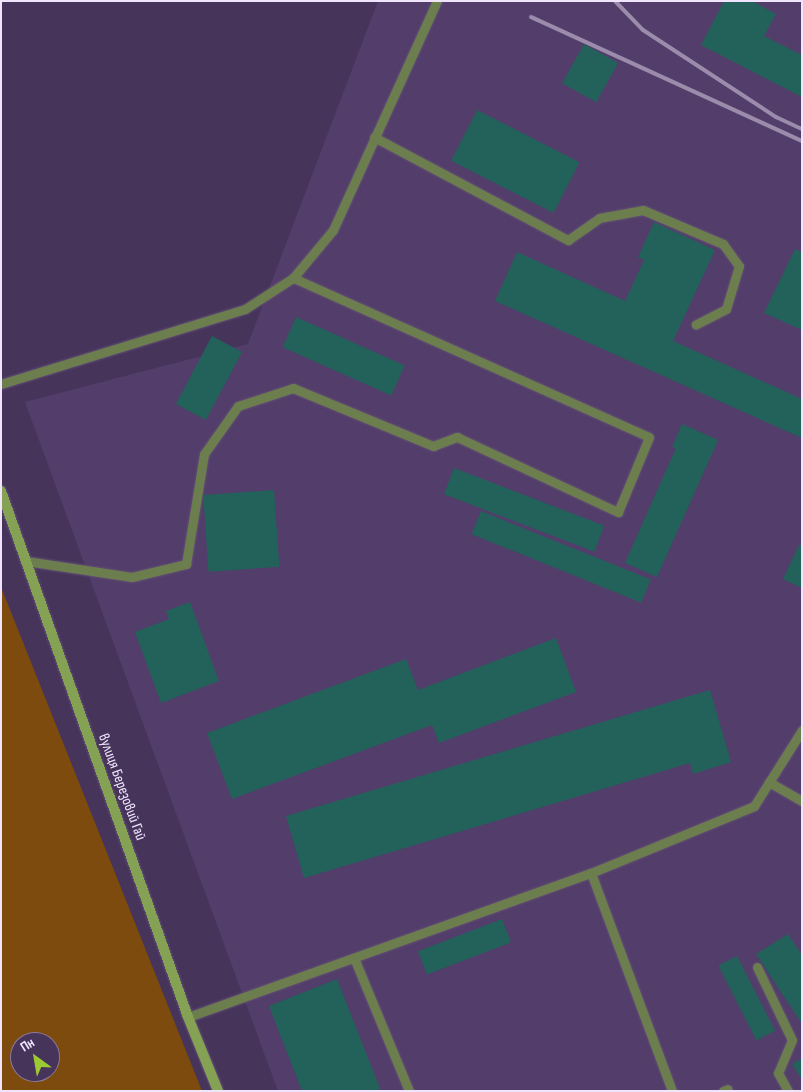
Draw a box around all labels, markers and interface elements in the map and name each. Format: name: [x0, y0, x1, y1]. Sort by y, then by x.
street label: вулиця Березовий Гай: [94, 731, 150, 843]
north arrow: [10, 1032, 60, 1082]
text: Пн: [17, 1034, 38, 1056]

